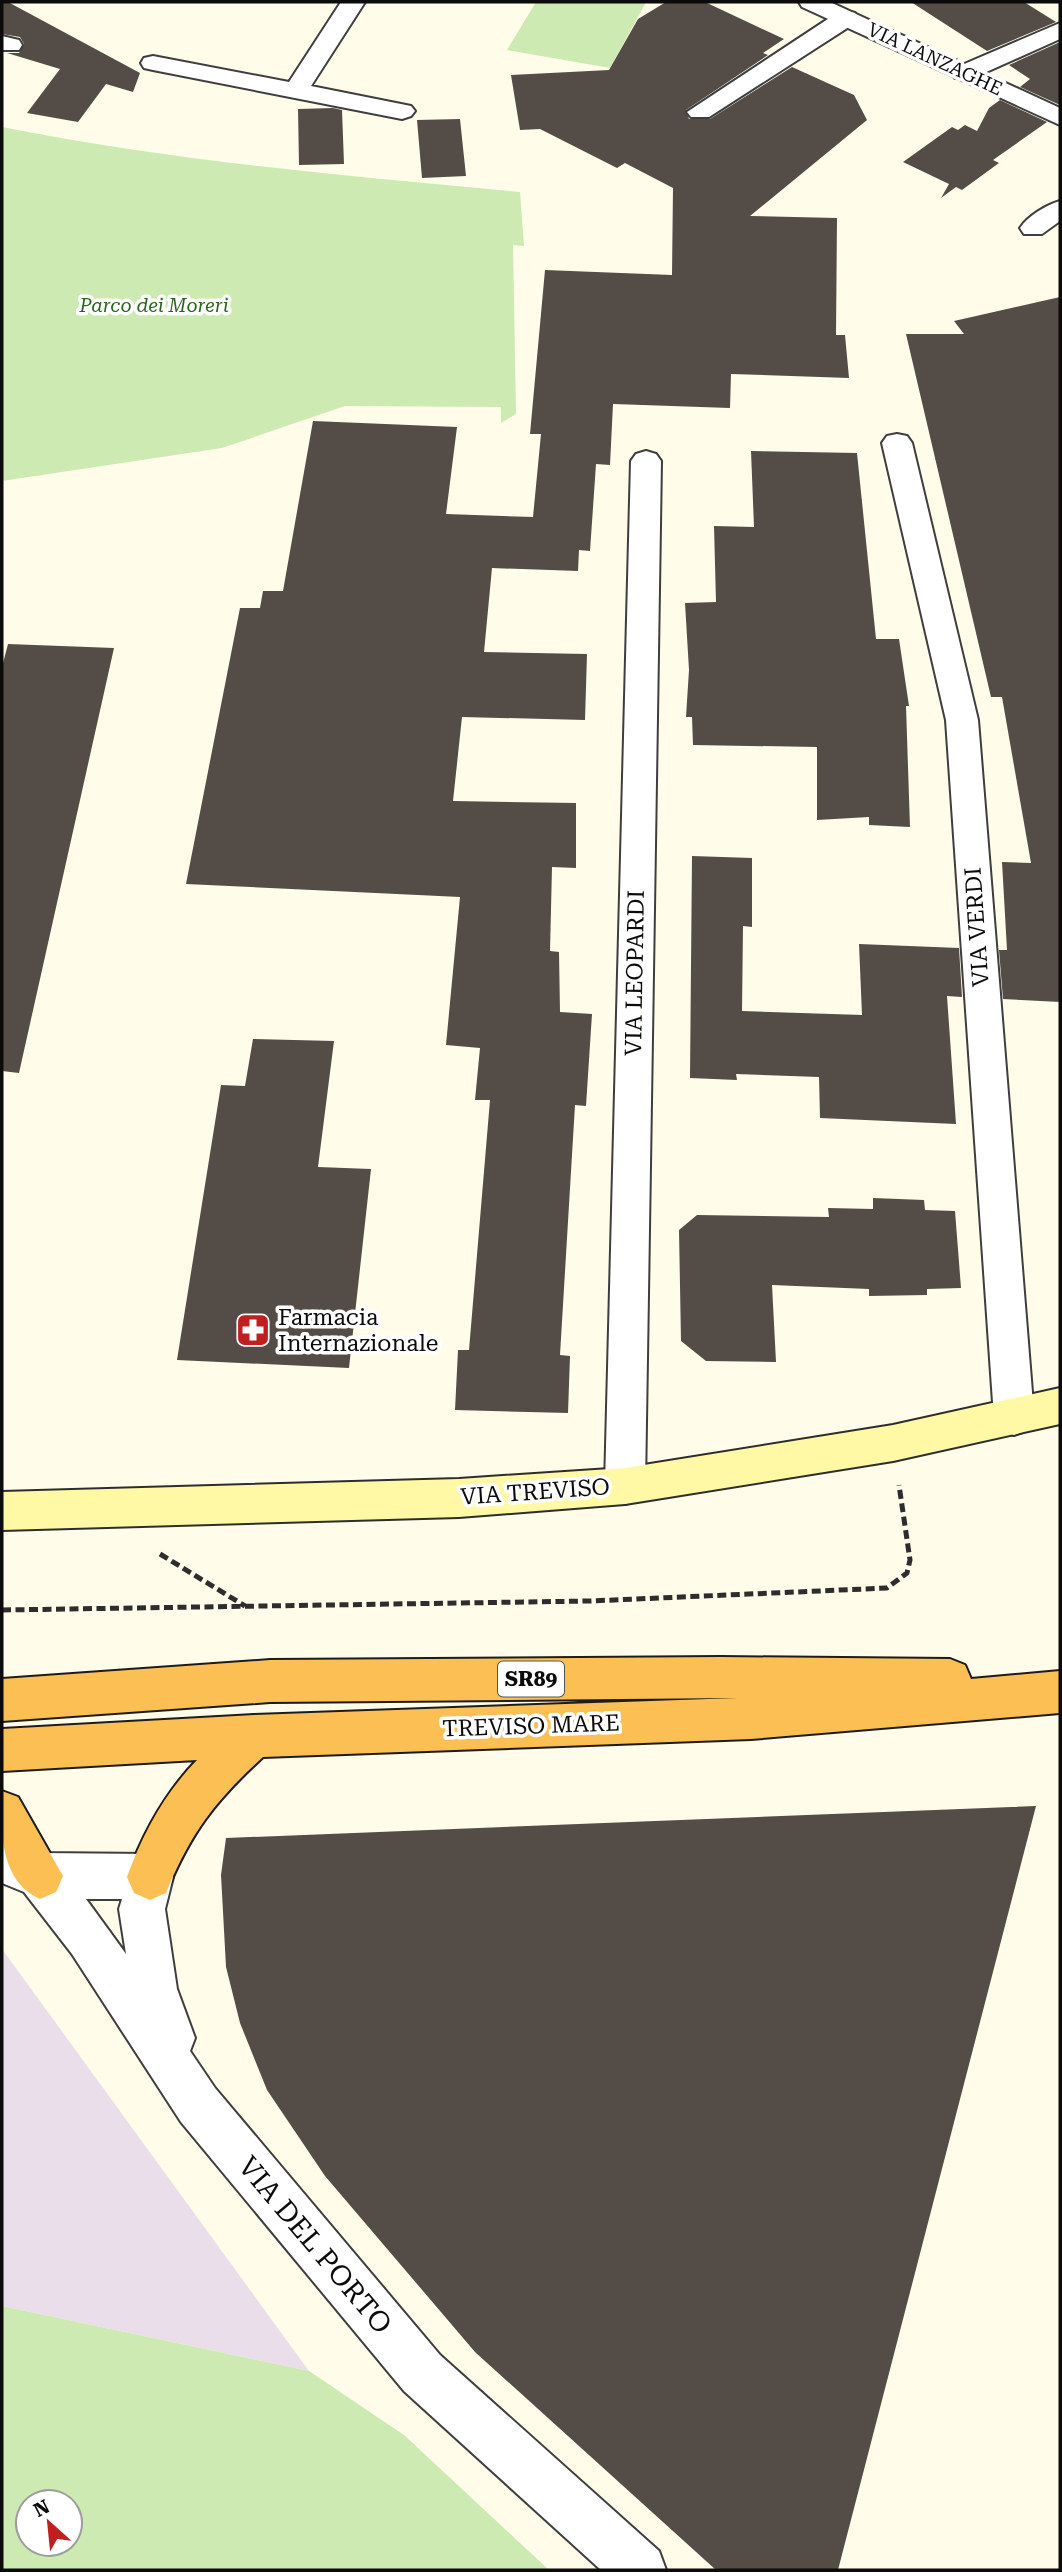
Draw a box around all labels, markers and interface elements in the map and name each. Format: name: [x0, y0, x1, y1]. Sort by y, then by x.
street label: VIA LANZAGHE: [864, 18, 1006, 100]
park label: Parco dei Moreri: [78, 294, 229, 317]
street label: VIA VERDI: [959, 866, 995, 988]
street label: VIA LEOPARDI: [620, 890, 650, 1056]
place label: Farmacia Internazionale: [278, 1304, 439, 1357]
pharmacy icon: Farmacia Internazionale: [234, 1311, 272, 1349]
street label: VIA TREVISO: [459, 1473, 611, 1511]
road number: SR89: [498, 1662, 564, 1696]
street label: TREVISO MARE: [442, 1709, 620, 1743]
street label: VIA DEL PORTO: [231, 2150, 399, 2340]
north arrow: [14, 2488, 84, 2558]
text: N: [30, 2495, 54, 2522]

